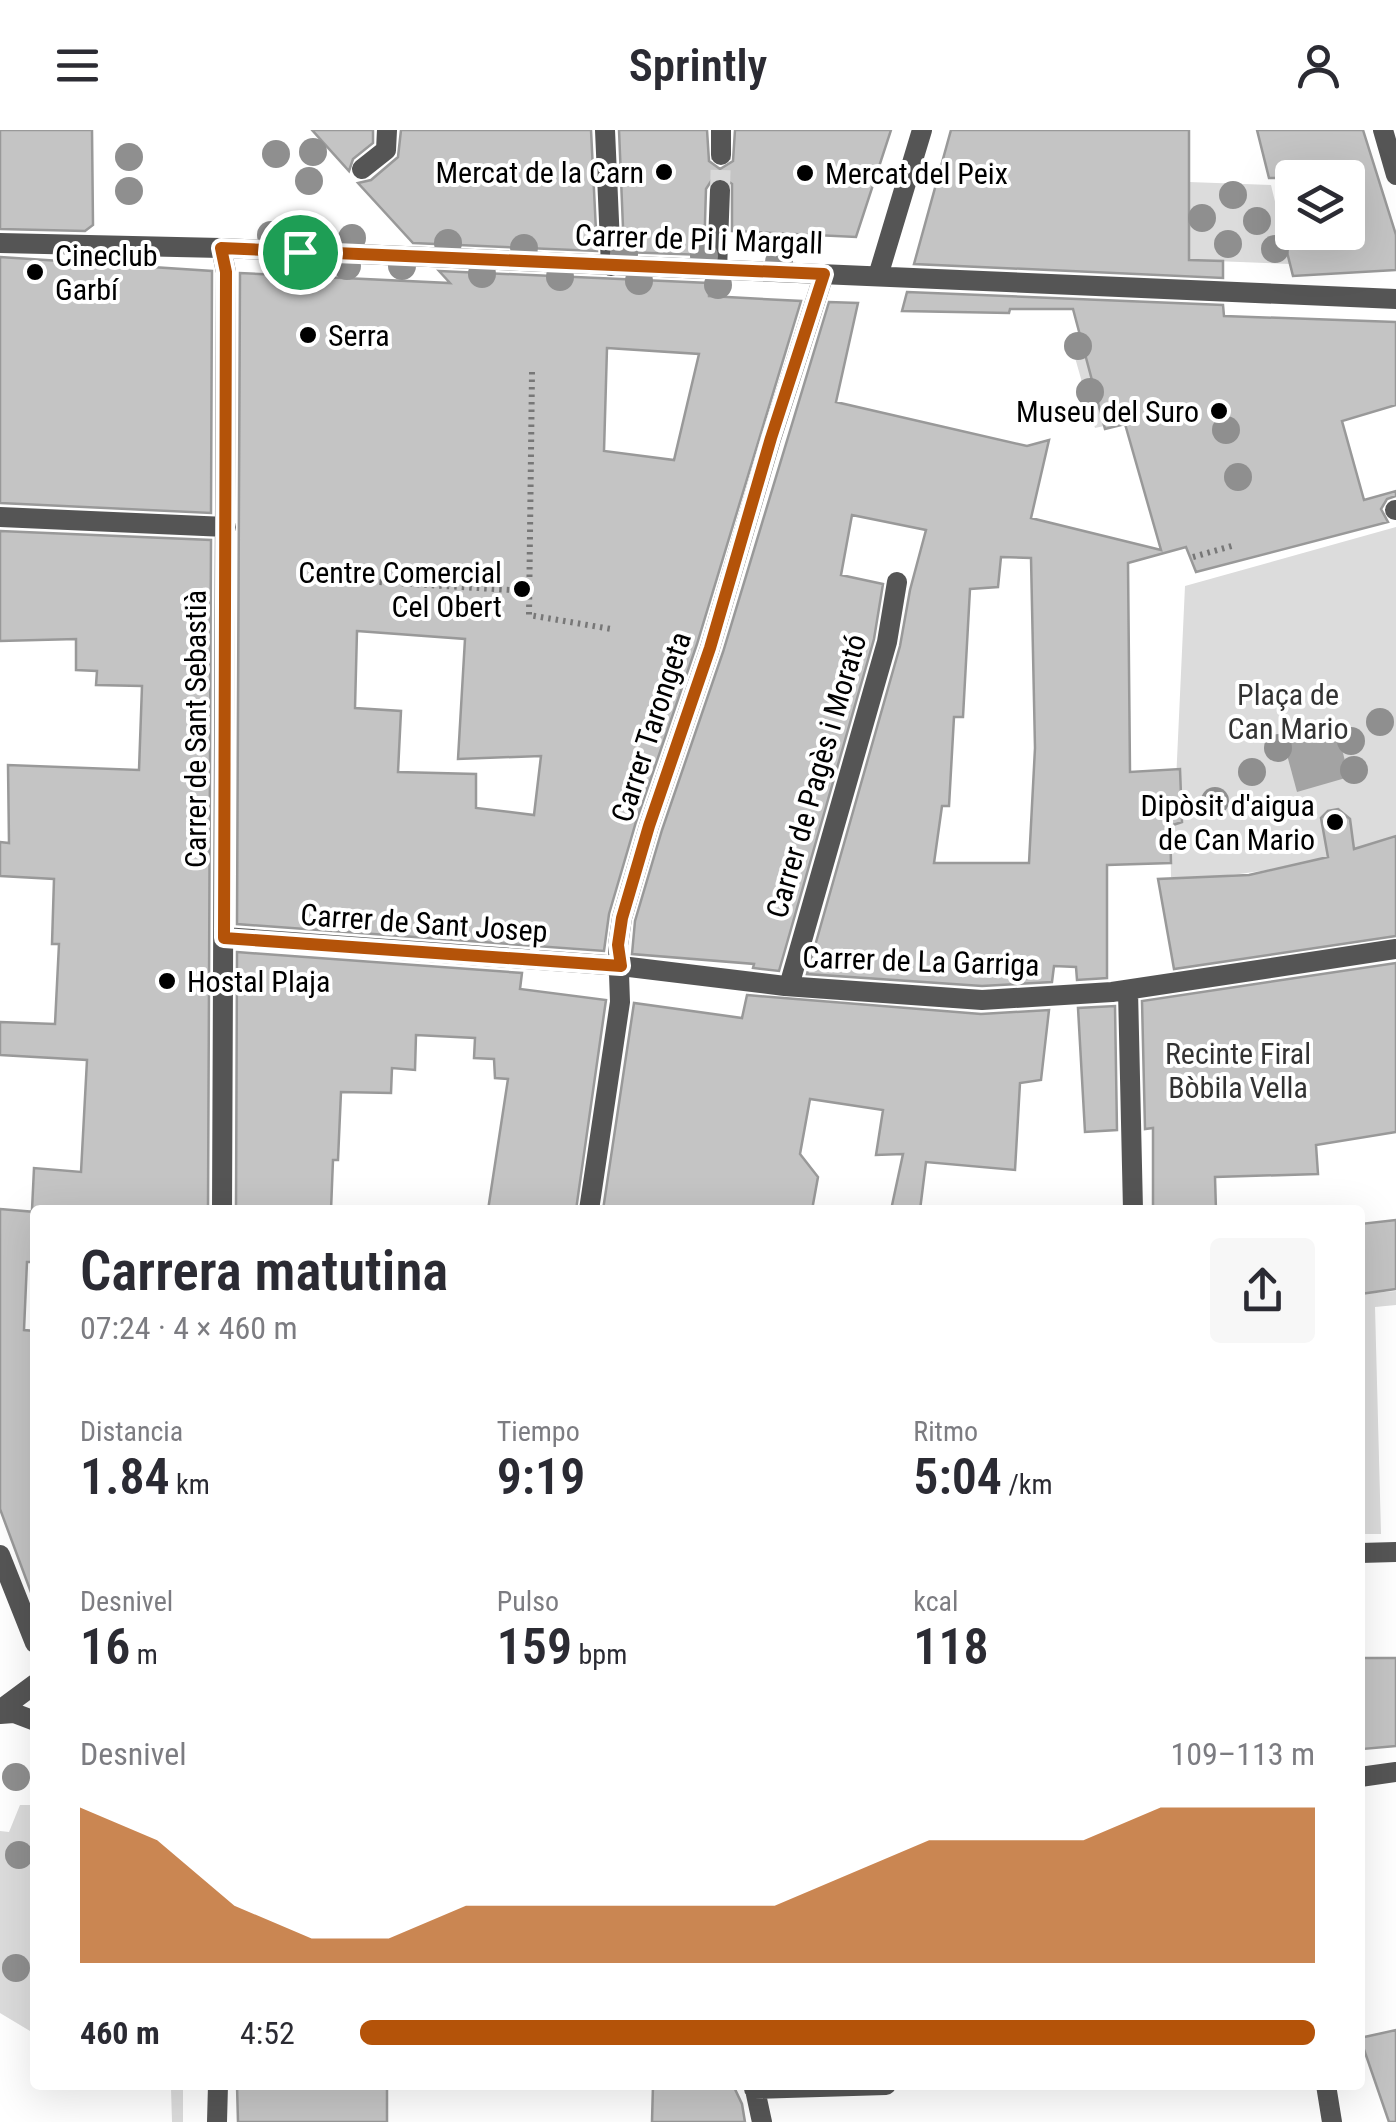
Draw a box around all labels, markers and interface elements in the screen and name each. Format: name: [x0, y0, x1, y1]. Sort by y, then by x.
icon: menu: [50, 38, 105, 93]
icon: person: [1291, 38, 1346, 93]
text: Sprintly: [629, 39, 767, 92]
place label: Mercat de la Carn: [435, 155, 644, 190]
place label: Mercat del Peix: [825, 156, 1008, 191]
map controls: [1275, 160, 1365, 250]
button: layers: [1275, 160, 1365, 250]
marker: Mercat de la Carn: [653, 161, 675, 183]
marker: Mercat del Peix: [794, 162, 816, 184]
pin: [258, 210, 343, 295]
street label: Carrer de Pi i Margall: [574, 217, 824, 261]
icon: arrive: [273, 225, 328, 280]
place label: Cineclub Garbí: [55, 238, 158, 307]
marker: Cineclub Garbí: [24, 261, 46, 283]
place label: Serra: [328, 318, 390, 353]
marker: Serra: [297, 324, 319, 346]
place label: Museu del Suro: [1016, 394, 1199, 429]
marker: Museu del Suro: [1208, 400, 1230, 422]
place label: Centre Comercial Cel Obert: [298, 555, 502, 624]
marker: Centre Comercial Cel Obert: [511, 578, 533, 600]
street label: Carrer de Sant Sebastià: [178, 590, 213, 868]
street label: Carrer Tarongeta: [604, 628, 698, 826]
street label: Carrer de Pagès i Morató: [759, 630, 873, 922]
park label: Plaça de Can Mario: [1228, 677, 1348, 746]
place label: Dipòsit d'aigua de Can Mario: [1140, 788, 1315, 857]
marker: Dipòsit d'aigua de Can Mario: [1324, 811, 1346, 833]
street label: Carrer de Sant Josep: [299, 897, 549, 949]
street label: Carrer de La Garriga: [802, 939, 1040, 983]
place label: Hostal Plaja: [187, 964, 330, 999]
marker: Hostal Plaja: [156, 970, 178, 992]
park label: Recinte Firal Bòbila Vella: [1165, 1036, 1311, 1105]
button: share: [1210, 1238, 1315, 1343]
text: Carrera matutina: [80, 1239, 448, 1303]
text: 07:24 · 4 × 460 m: [80, 1309, 298, 1347]
text: Distancia: [80, 1415, 183, 1448]
text: Tiempo: [497, 1415, 580, 1448]
text: Ritmo: [913, 1415, 978, 1448]
text: 1.84: [80, 1448, 170, 1506]
text: 9:19: [497, 1448, 585, 1506]
text: 5:04: [913, 1448, 1002, 1506]
text: km: [170, 1468, 210, 1501]
text: /km: [1002, 1468, 1053, 1501]
text: Desnivel: [80, 1585, 173, 1618]
text: Pulso: [497, 1585, 559, 1618]
text: kcal: [913, 1585, 958, 1618]
text: 16: [80, 1618, 130, 1676]
text: 159: [497, 1618, 572, 1676]
text: 118: [913, 1618, 989, 1676]
text: m: [130, 1638, 158, 1671]
text: bpm: [572, 1638, 627, 1671]
text: Desnivel: [80, 1735, 187, 1773]
text: 109–113 m: [1170, 1735, 1315, 1773]
text: 460 m: [80, 2014, 160, 2052]
text: 4:52: [240, 2014, 295, 2052]

